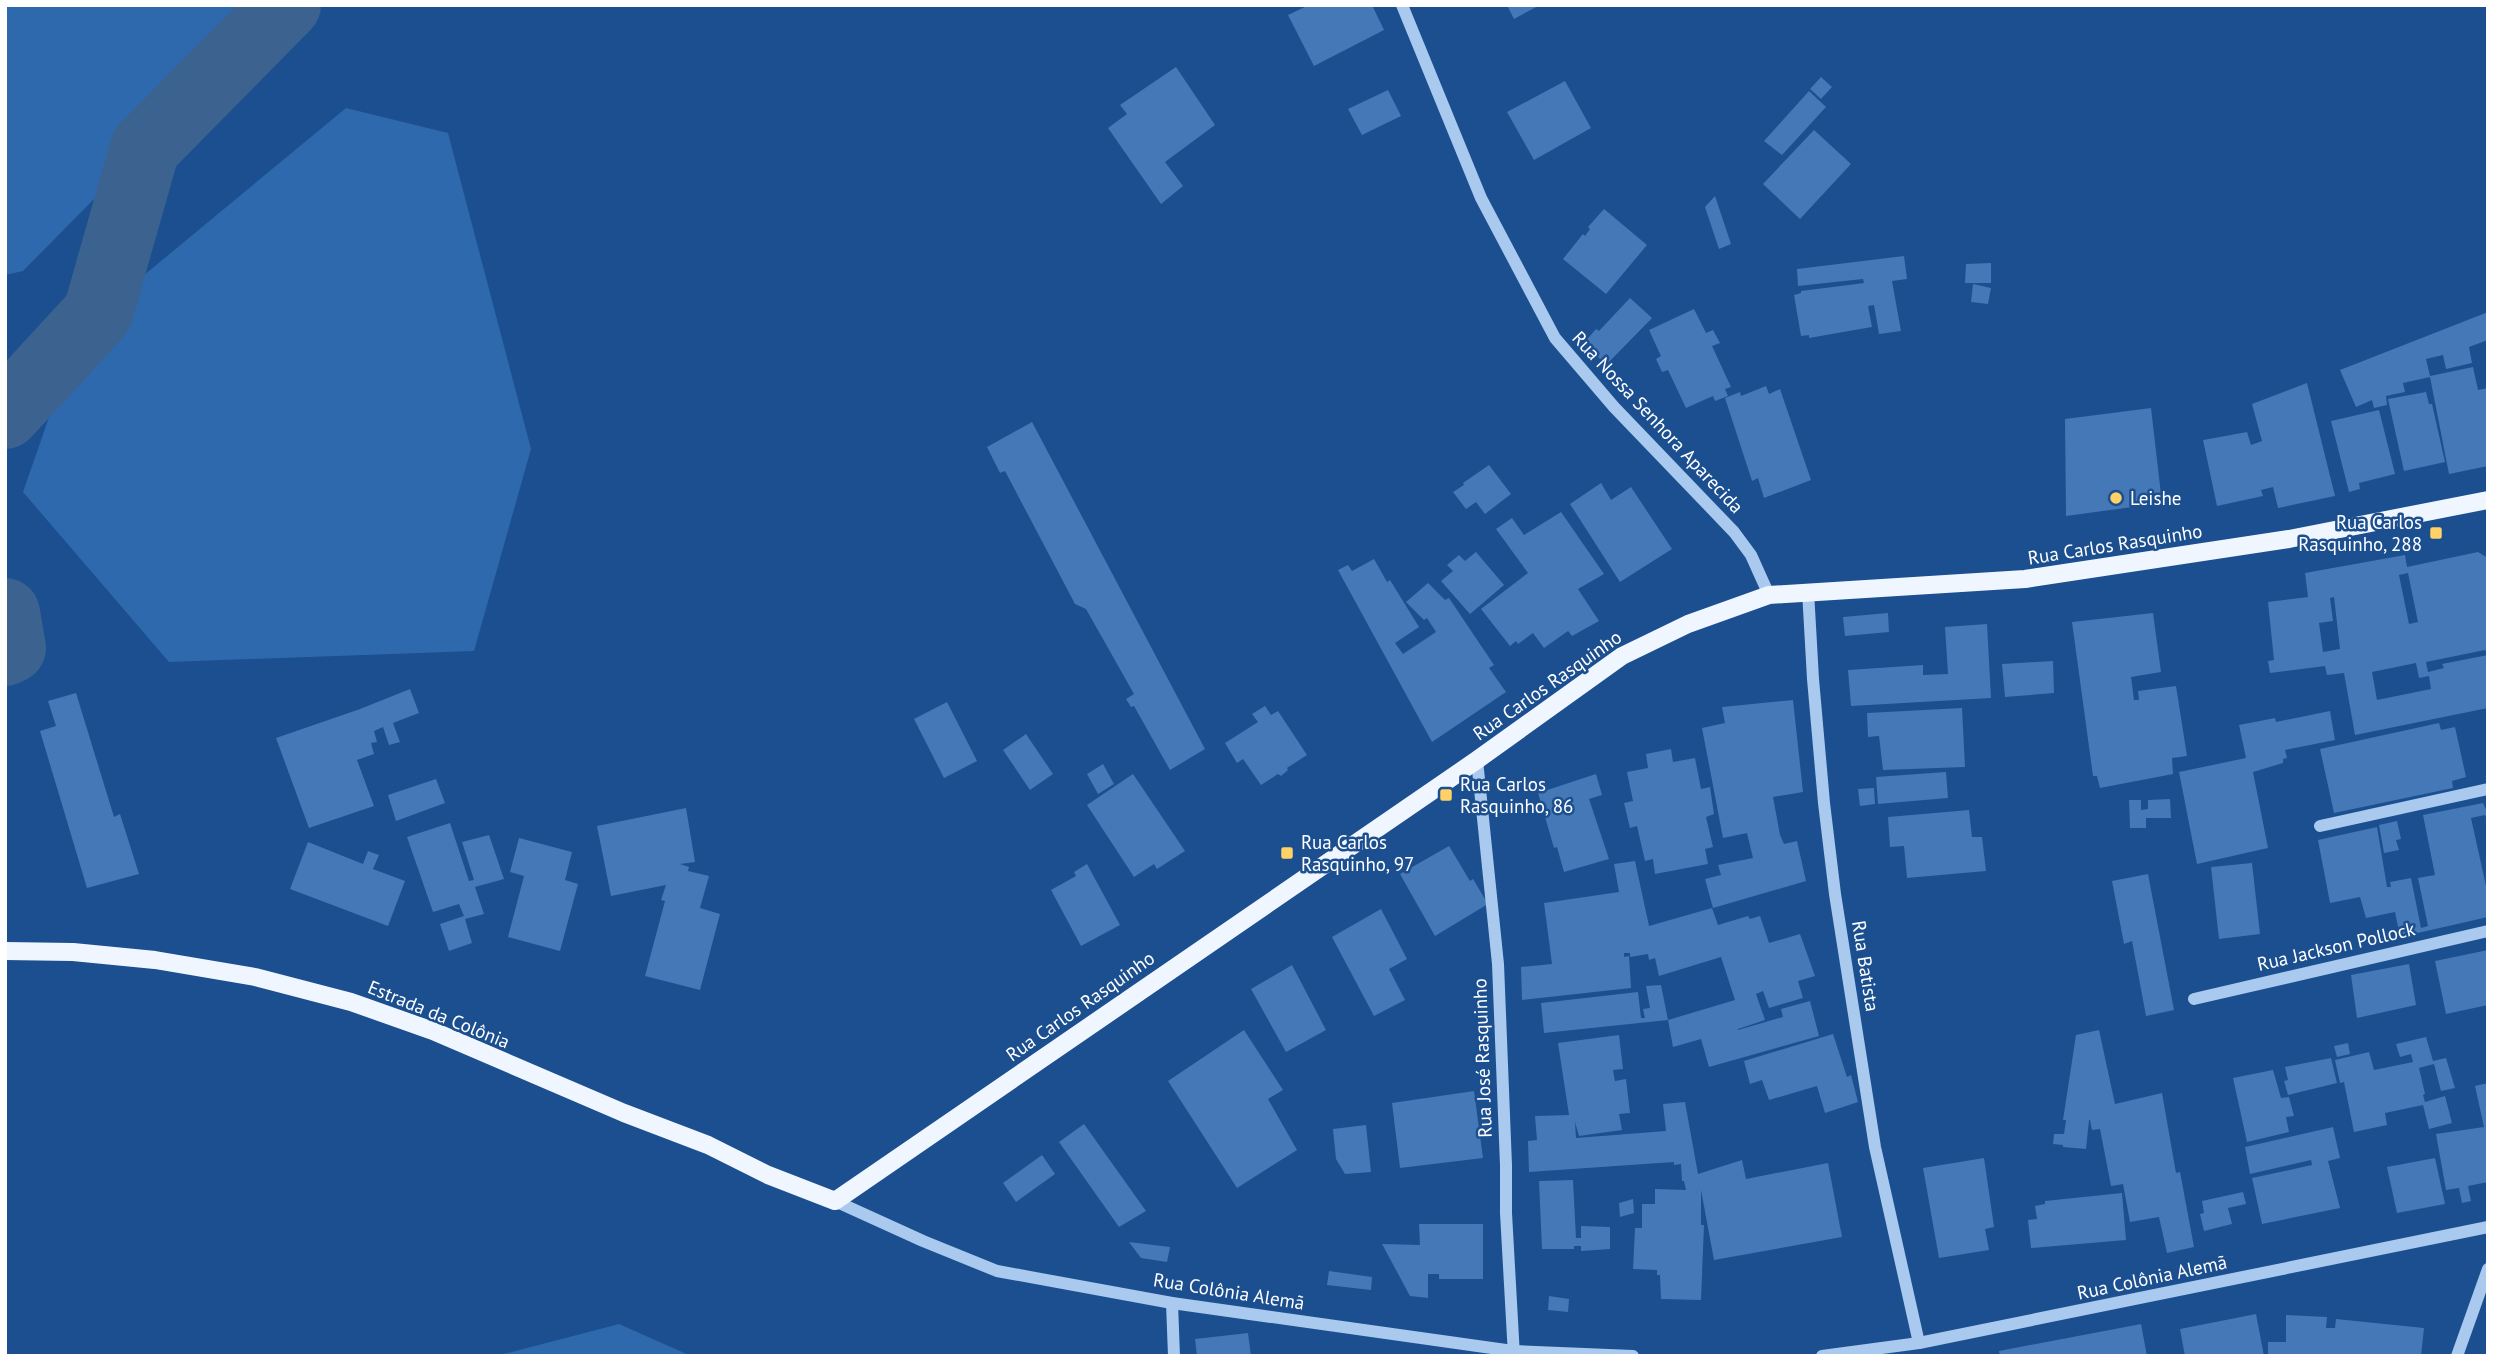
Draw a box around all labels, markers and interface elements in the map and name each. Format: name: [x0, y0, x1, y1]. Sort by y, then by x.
street label: Rua Nossa Senhora Aparecida: [1567, 326, 1749, 518]
place label: Leishe: [2130, 486, 2182, 510]
marker: Leishe: [2108, 490, 2124, 506]
place label: Rua Carlos Rasquinho, 288: [2298, 510, 2422, 556]
street label: Rua Carlos Rasquinho: [2026, 518, 2204, 570]
marker: Rua Carlos Rasquinho, 288: [2428, 525, 2444, 541]
street label: Rua Carlos Rasquinho: [1468, 625, 1626, 745]
place label: Rua Carlos Rasquinho, 86: [1460, 772, 1573, 818]
marker: Rua Carlos Rasquinho, 86: [1438, 787, 1454, 803]
place label: Rua Carlos Rasquinho, 97: [1301, 830, 1414, 876]
marker: Rua Carlos Rasquinho, 97: [1279, 845, 1295, 861]
street label: Rua Jackson Pollock: [2255, 916, 2417, 976]
street label: Rua Batista: [1847, 919, 1885, 1013]
street label: Rua Carlos Rasquinho: [1001, 946, 1159, 1066]
street label: Estrada da Colônia: [365, 975, 513, 1053]
street label: Rua José Rasquinho: [1467, 978, 1497, 1138]
street label: Rua Colônia Alemã: [2075, 1249, 2229, 1305]
street label: Rua Colônia Alemã: [1152, 1267, 1306, 1315]

